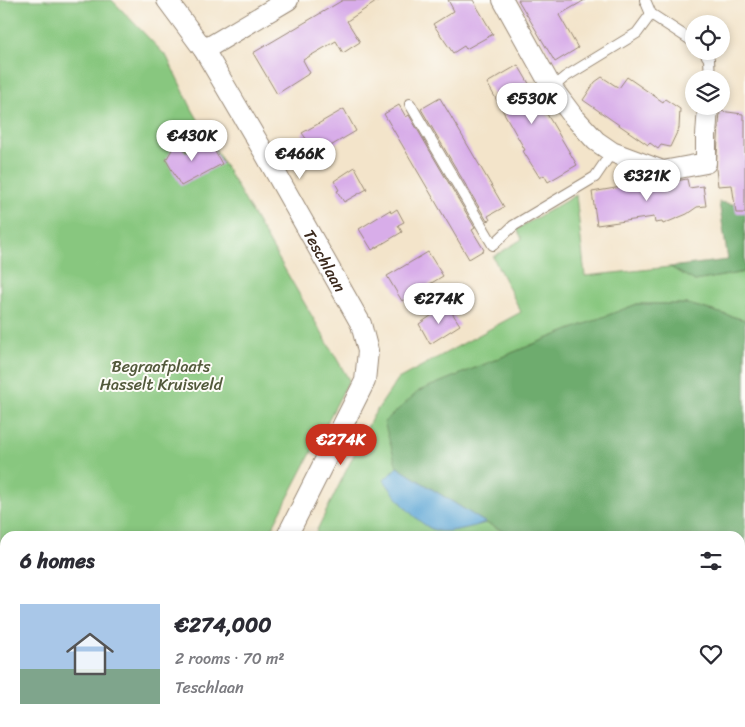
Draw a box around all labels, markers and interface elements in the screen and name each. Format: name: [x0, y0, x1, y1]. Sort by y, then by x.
map controls: [685, 15, 730, 115]
button: locate: [685, 15, 730, 60]
button: layers: [685, 70, 730, 115]
pin: €530K: [497, 82, 567, 125]
text: €530K: [507, 84, 557, 113]
pin: €430K: [157, 120, 227, 162]
text: €430K: [167, 121, 217, 150]
pin: €466K: [265, 138, 335, 180]
text: €466K: [276, 139, 324, 168]
pin: €321K: [612, 160, 682, 202]
text: €321K: [624, 161, 670, 190]
street label: Teschlaan: [296, 223, 355, 298]
pin: €274K: [404, 282, 474, 325]
text: €274K: [415, 284, 463, 313]
park label: Begraafplaats Hasselt Kruisveld: [100, 352, 224, 399]
pin: €274K: [306, 424, 376, 466]
text: €274K: [317, 425, 365, 454]
text: 6 homes: [20, 542, 95, 580]
icon: filters: [697, 547, 725, 575]
text: €274,000: [175, 606, 272, 644]
icon: home: [60, 624, 120, 684]
icon: heart: [697, 640, 725, 668]
text: 2 rooms · 70 m²: [175, 644, 285, 673]
text: Teschlaan: [175, 673, 244, 702]

